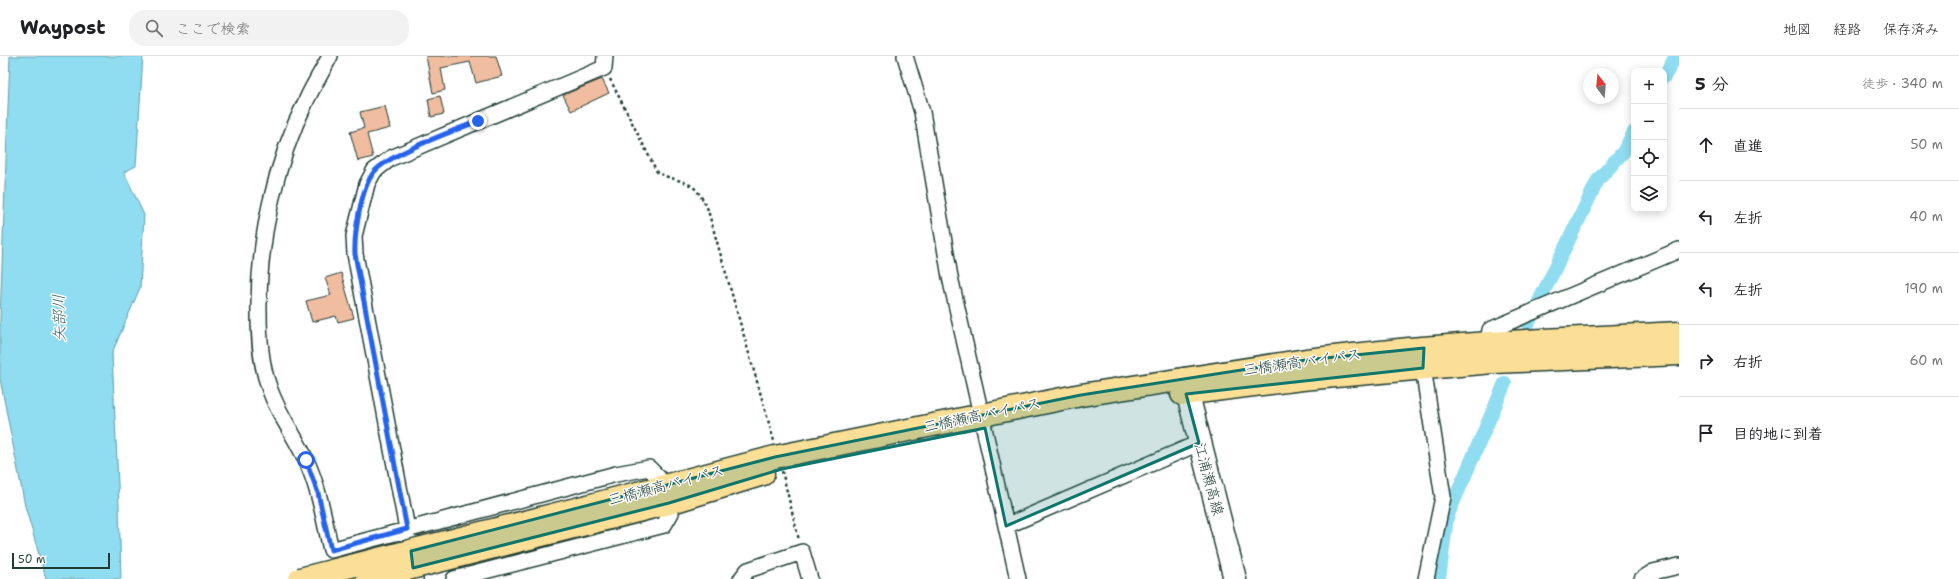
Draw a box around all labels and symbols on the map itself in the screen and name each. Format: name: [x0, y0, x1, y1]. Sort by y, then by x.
north arrow: [1583, 68, 1619, 104]
route end: [469, 112, 487, 130]
water label: 矢部川: [48, 294, 70, 342]
street label: 三橋瀬高バイパス: [1241, 344, 1363, 380]
street label: 三橋瀬高バイパス: [921, 393, 1043, 437]
street label: 江浦瀬高線: [1190, 440, 1228, 518]
route start: [297, 451, 315, 469]
street label: 三橋瀬高バイパス: [606, 460, 726, 510]
scale bar: [12, 551, 110, 570]

